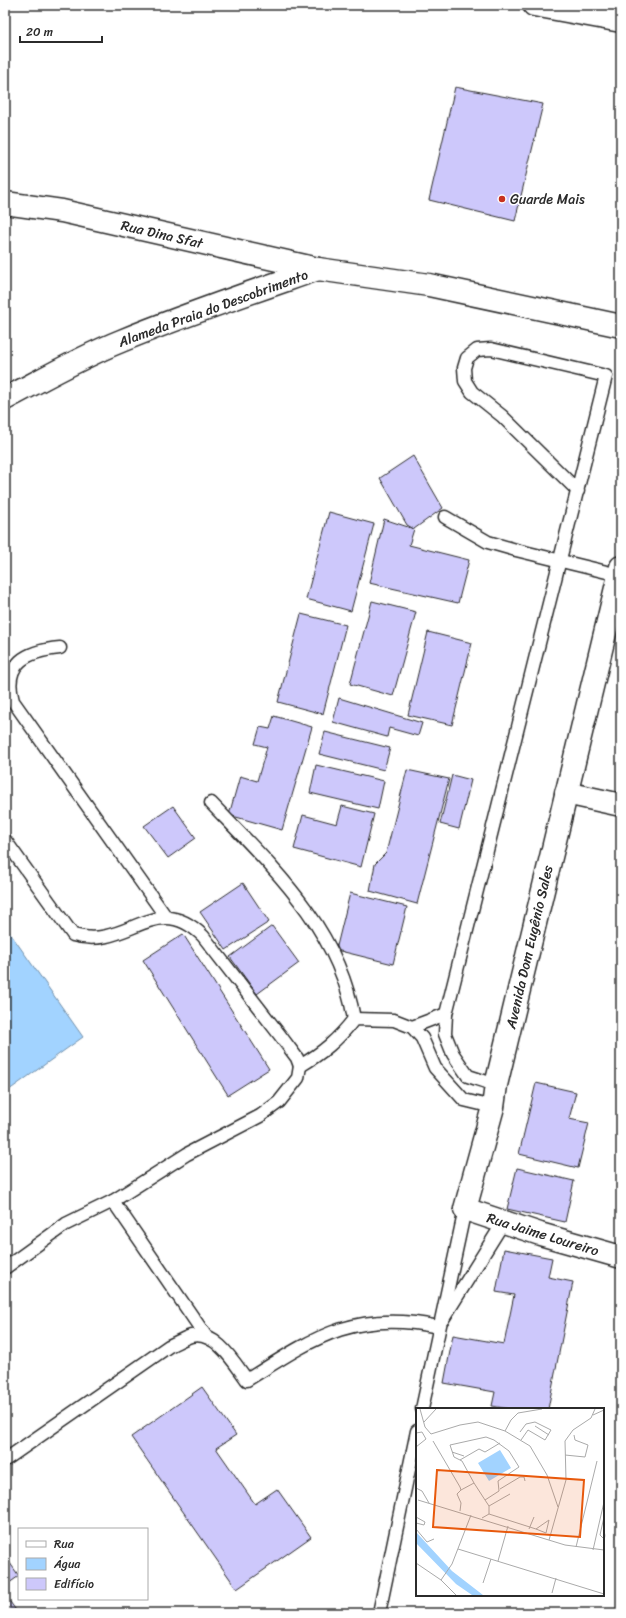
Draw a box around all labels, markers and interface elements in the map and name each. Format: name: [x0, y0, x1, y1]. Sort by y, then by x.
scale bar: [20, 18, 102, 44]
text: 20 m: [26, 21, 53, 43]
place label: Guarde Mais: [510, 187, 585, 212]
marker: Guarde Mais: [497, 194, 507, 204]
street label: Rua Dina Sfat: [118, 213, 207, 256]
street label: Alameda Praia do Descobrimento: [114, 262, 312, 355]
street label: Avenida Dom Eugênio Sales: [498, 862, 561, 1032]
street label: Rua Jaime Loureiro: [484, 1206, 602, 1263]
inset map: [416, 1408, 604, 1596]
legend: [18, 1528, 148, 1600]
text: Rua: [54, 1533, 75, 1555]
text: Água: [53, 1553, 81, 1575]
text: Edifício: [54, 1573, 94, 1595]

